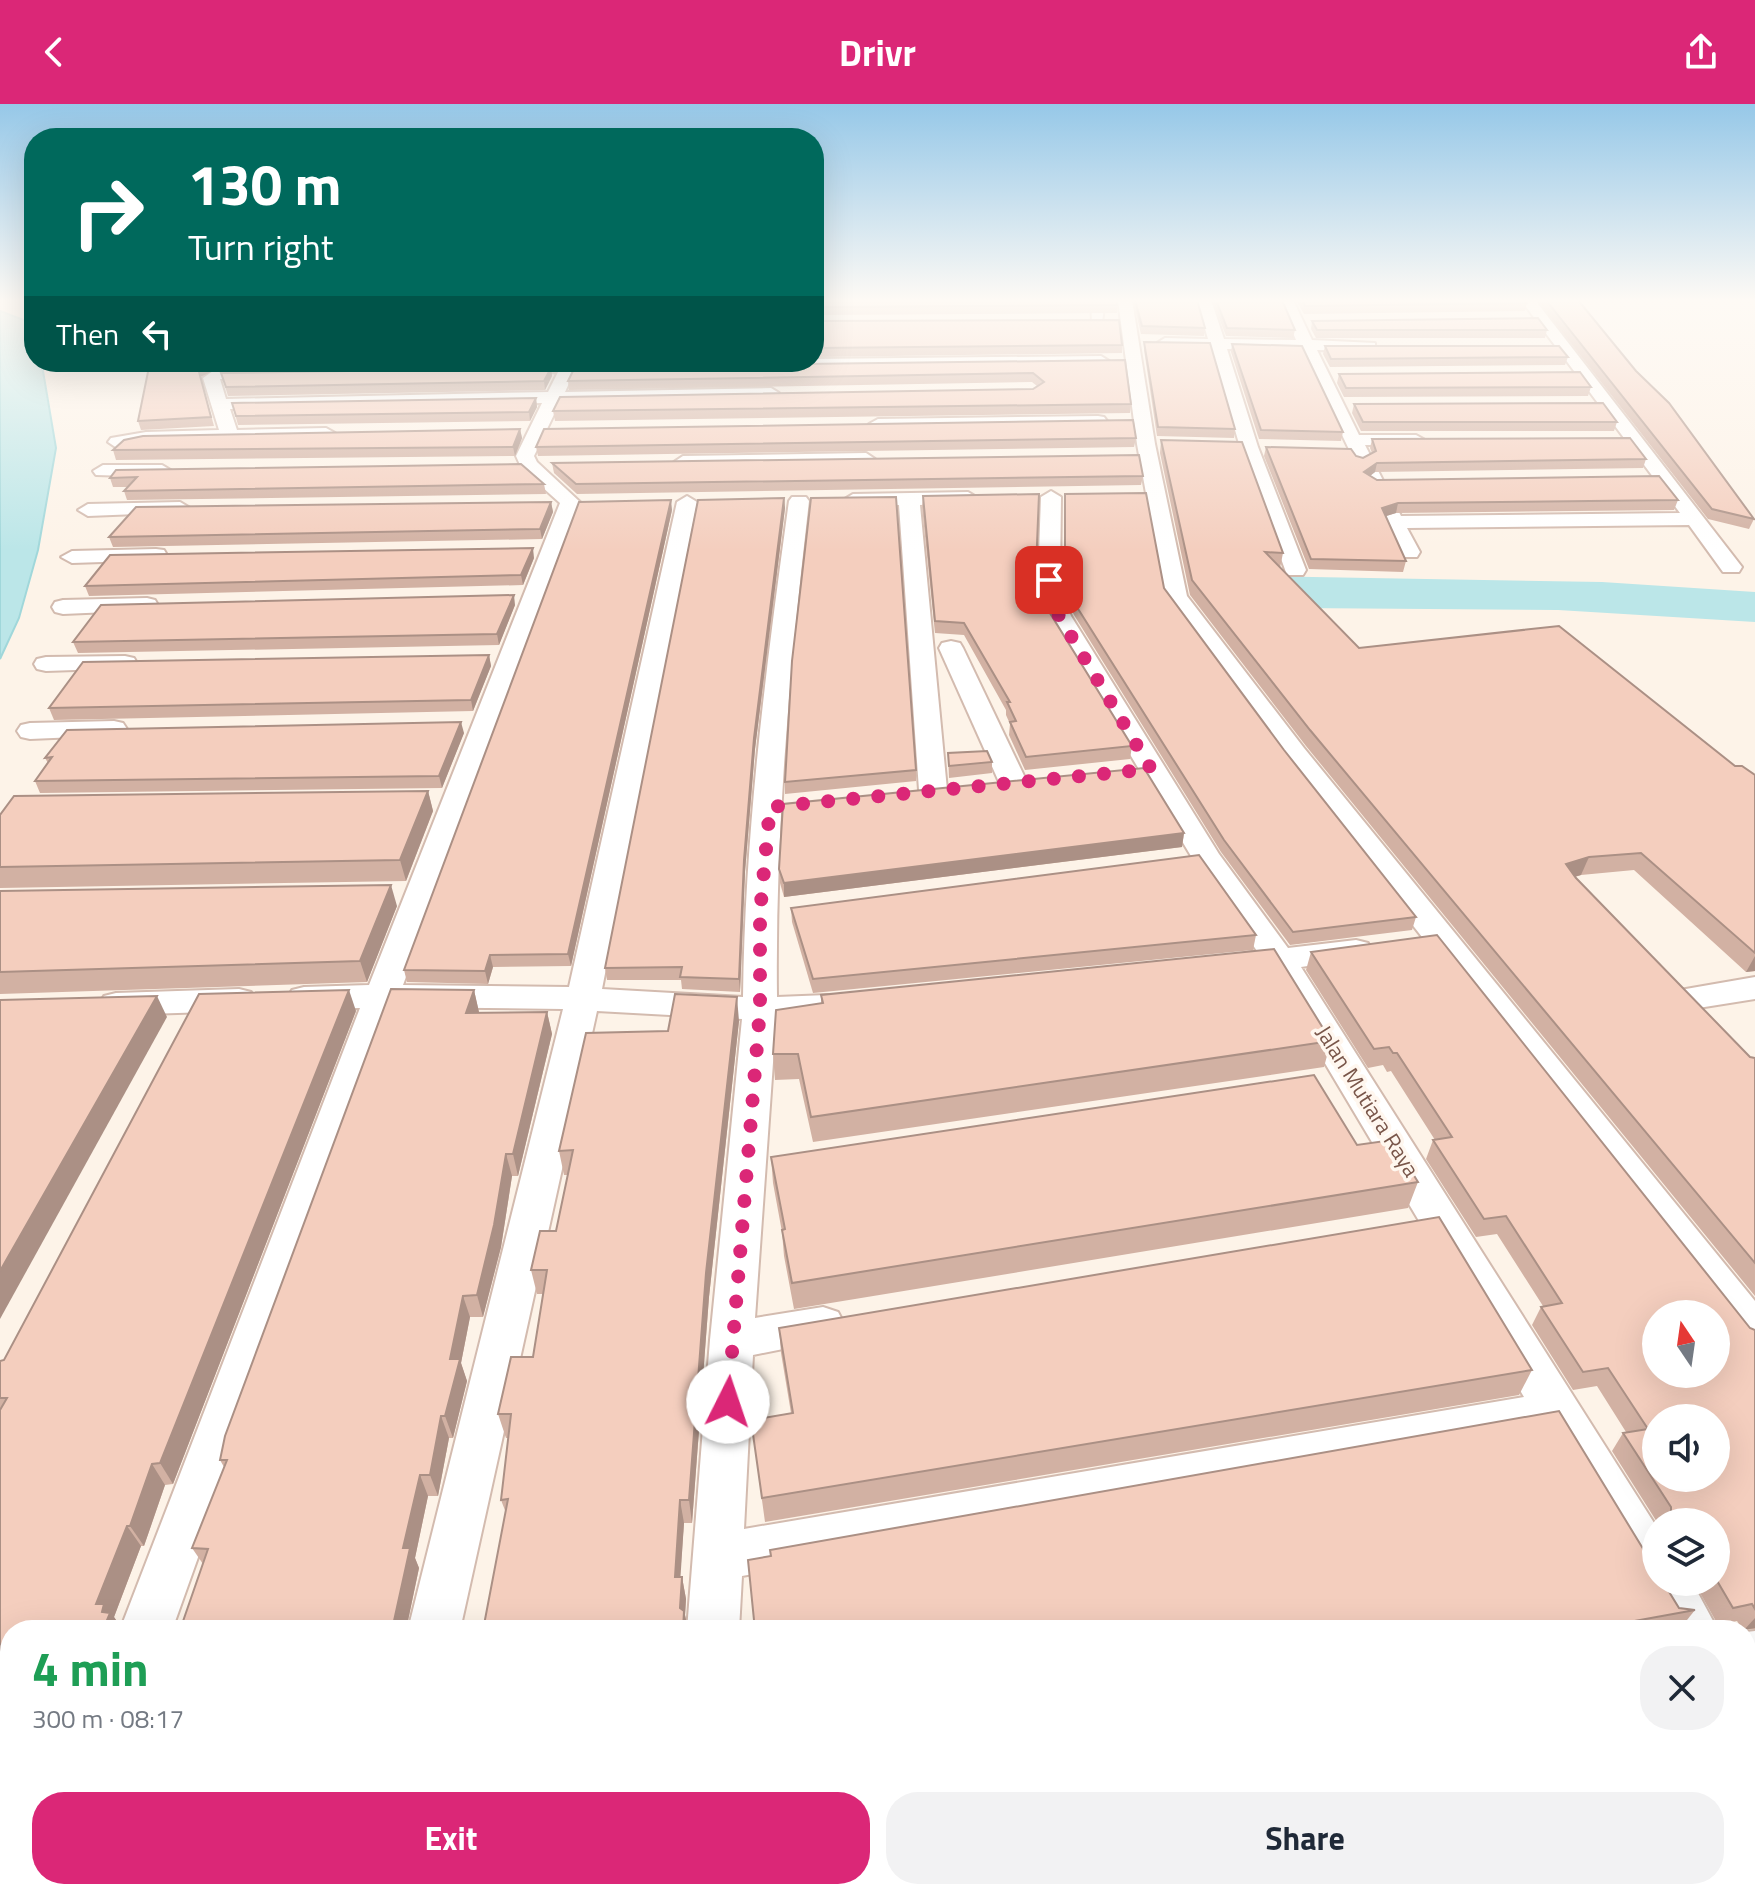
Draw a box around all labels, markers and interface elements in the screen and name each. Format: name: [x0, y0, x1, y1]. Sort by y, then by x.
text: Drivr: [839, 25, 916, 80]
icon: back: [32, 30, 76, 74]
icon: share: [1679, 30, 1723, 74]
text: 130 m: [188, 142, 341, 227]
icon: right: [56, 160, 160, 264]
text: Turn right: [188, 219, 333, 274]
text: Then: [56, 311, 119, 357]
icon: left: [135, 312, 179, 356]
pin: [1015, 546, 1083, 614]
icon: arrive: [1027, 558, 1071, 602]
street label: Jalan Mutiara Raya: [1308, 1019, 1428, 1183]
north arrow: [1642, 1300, 1730, 1388]
map controls: [1642, 1300, 1730, 1596]
position arrow: [686, 1360, 770, 1444]
button: sound: [1642, 1404, 1730, 1492]
button: layers: [1642, 1508, 1730, 1596]
text: 4 min: [32, 1632, 149, 1705]
button: close: [1640, 1646, 1724, 1730]
text: 300 m · 08:17: [32, 1699, 184, 1738]
button: Exit: [32, 1792, 870, 1884]
button: Share: [886, 1792, 1724, 1884]

